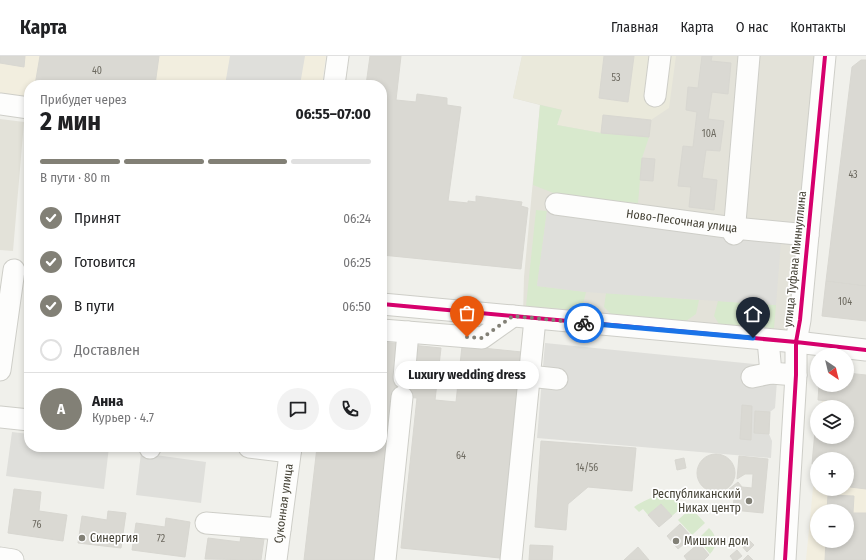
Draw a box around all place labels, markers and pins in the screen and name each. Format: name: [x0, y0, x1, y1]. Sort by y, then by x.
pin: [450, 296, 484, 337]
pin: [736, 297, 770, 338]
callout: Luxury wedding dress: [395, 361, 539, 389]
place label: Республиканский Никах центр: [652, 487, 741, 515]
marker: Республиканский Никах центр: [744, 496, 754, 506]
place label: Синергия: [90, 531, 138, 545]
marker: Синергия: [77, 533, 87, 543]
place label: Мишкин дом: [684, 534, 748, 548]
marker: Мишкин дом: [671, 536, 681, 546]

